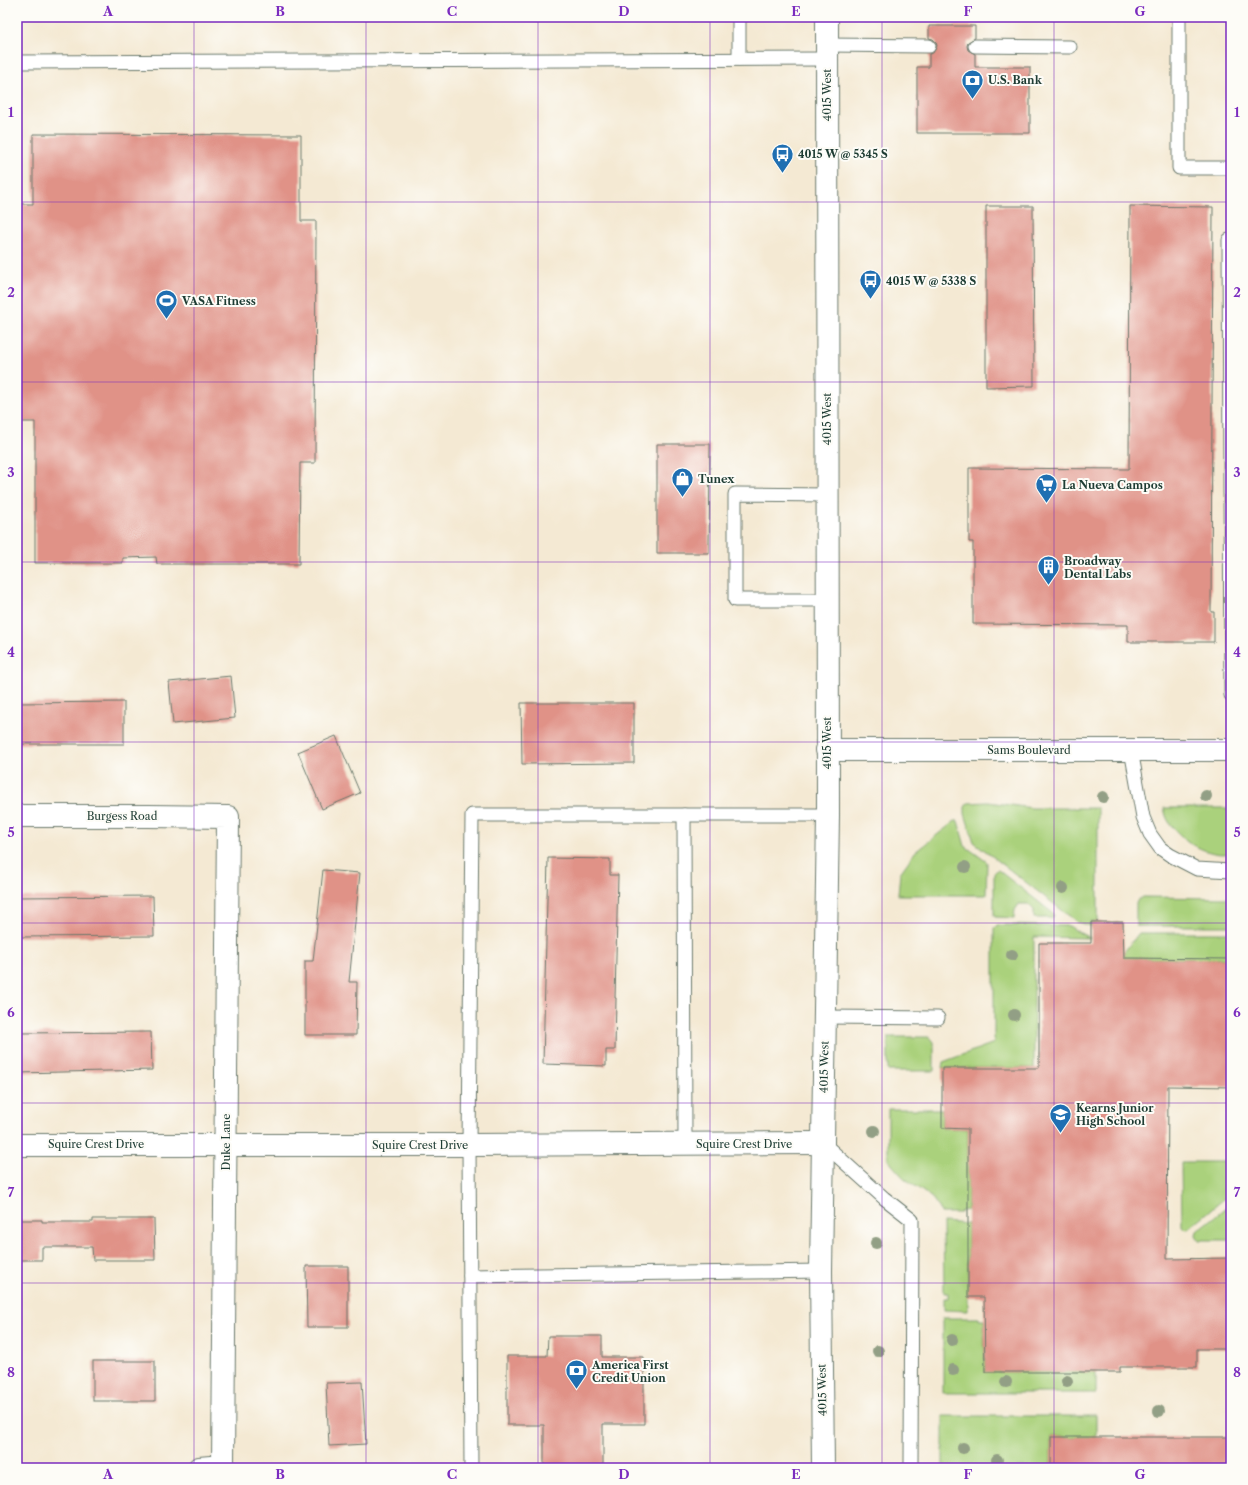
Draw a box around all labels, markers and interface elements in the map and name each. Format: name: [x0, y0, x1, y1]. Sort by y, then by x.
text: A: [102, 3, 114, 19]
text: B: [275, 3, 285, 19]
text: C: [447, 3, 457, 19]
text: D: [618, 3, 630, 19]
text: E: [791, 3, 801, 19]
text: F: [964, 3, 973, 19]
text: G: [1134, 3, 1146, 19]
bank icon: U.S. Bank: [960, 67, 986, 100]
street label: 4015 West: [820, 69, 834, 121]
place label: U.S. Bank: [988, 73, 1043, 87]
text: 1: [8, 104, 14, 120]
text: 1: [1234, 104, 1240, 120]
bus stop icon: 4015 W @ 5345 S: [770, 141, 796, 174]
place label: 4015 W @ 5345 S: [798, 147, 888, 161]
bus stop icon: 4015 W @ 5338 S: [858, 268, 884, 301]
place label: 4015 W @ 5338 S: [886, 274, 976, 288]
text: 2: [7, 284, 15, 300]
text: 2: [1233, 284, 1241, 300]
sports icon: VASA Fitness: [153, 288, 179, 321]
place label: VASA Fitness: [181, 294, 256, 308]
street label: 4015 West: [820, 393, 834, 445]
text: 3: [7, 464, 15, 480]
text: 3: [1233, 464, 1241, 480]
shop icon: Tunex: [670, 466, 696, 499]
place label: Tunex: [698, 472, 735, 486]
supermarket icon: La Nueva Campos: [1033, 472, 1059, 505]
place label: La Nueva Campos: [1062, 478, 1163, 492]
building icon: Broadway Dental Labs: [1035, 554, 1061, 587]
place label: Broadway Dental Labs: [1064, 554, 1131, 581]
text: 4: [7, 644, 15, 660]
text: 4: [1233, 644, 1241, 660]
street label: 4015 West: [820, 717, 834, 769]
street label: Sams Boulevard: [987, 743, 1071, 757]
street label: Burgess Road: [87, 809, 158, 823]
text: 5: [7, 824, 15, 840]
text: 5: [1233, 824, 1241, 840]
text: 6: [7, 1004, 15, 1020]
text: 6: [1233, 1004, 1241, 1020]
street label: 4015 West: [817, 1041, 831, 1093]
school or university icon: Kearns Junior High School: [1047, 1101, 1073, 1134]
place label: Kearns Junior High School: [1076, 1101, 1154, 1128]
street label: Duke Lane: [219, 1114, 233, 1170]
street label: Squire Crest Drive: [48, 1137, 144, 1151]
street label: Squire Crest Drive: [696, 1137, 792, 1151]
street label: Squire Crest Drive: [372, 1138, 468, 1152]
text: 7: [8, 1184, 15, 1200]
text: 7: [1234, 1184, 1241, 1200]
bank icon: America First Credit Union: [563, 1358, 589, 1391]
place label: America First Credit Union: [591, 1358, 669, 1385]
text: 8: [7, 1364, 15, 1380]
street label: 4015 West: [815, 1364, 829, 1416]
text: 8: [1233, 1364, 1241, 1380]
text: A: [102, 1466, 114, 1482]
text: B: [275, 1466, 285, 1482]
text: C: [447, 1466, 457, 1482]
text: D: [618, 1466, 630, 1482]
text: E: [791, 1466, 801, 1482]
text: F: [964, 1466, 973, 1482]
text: G: [1134, 1466, 1146, 1482]

